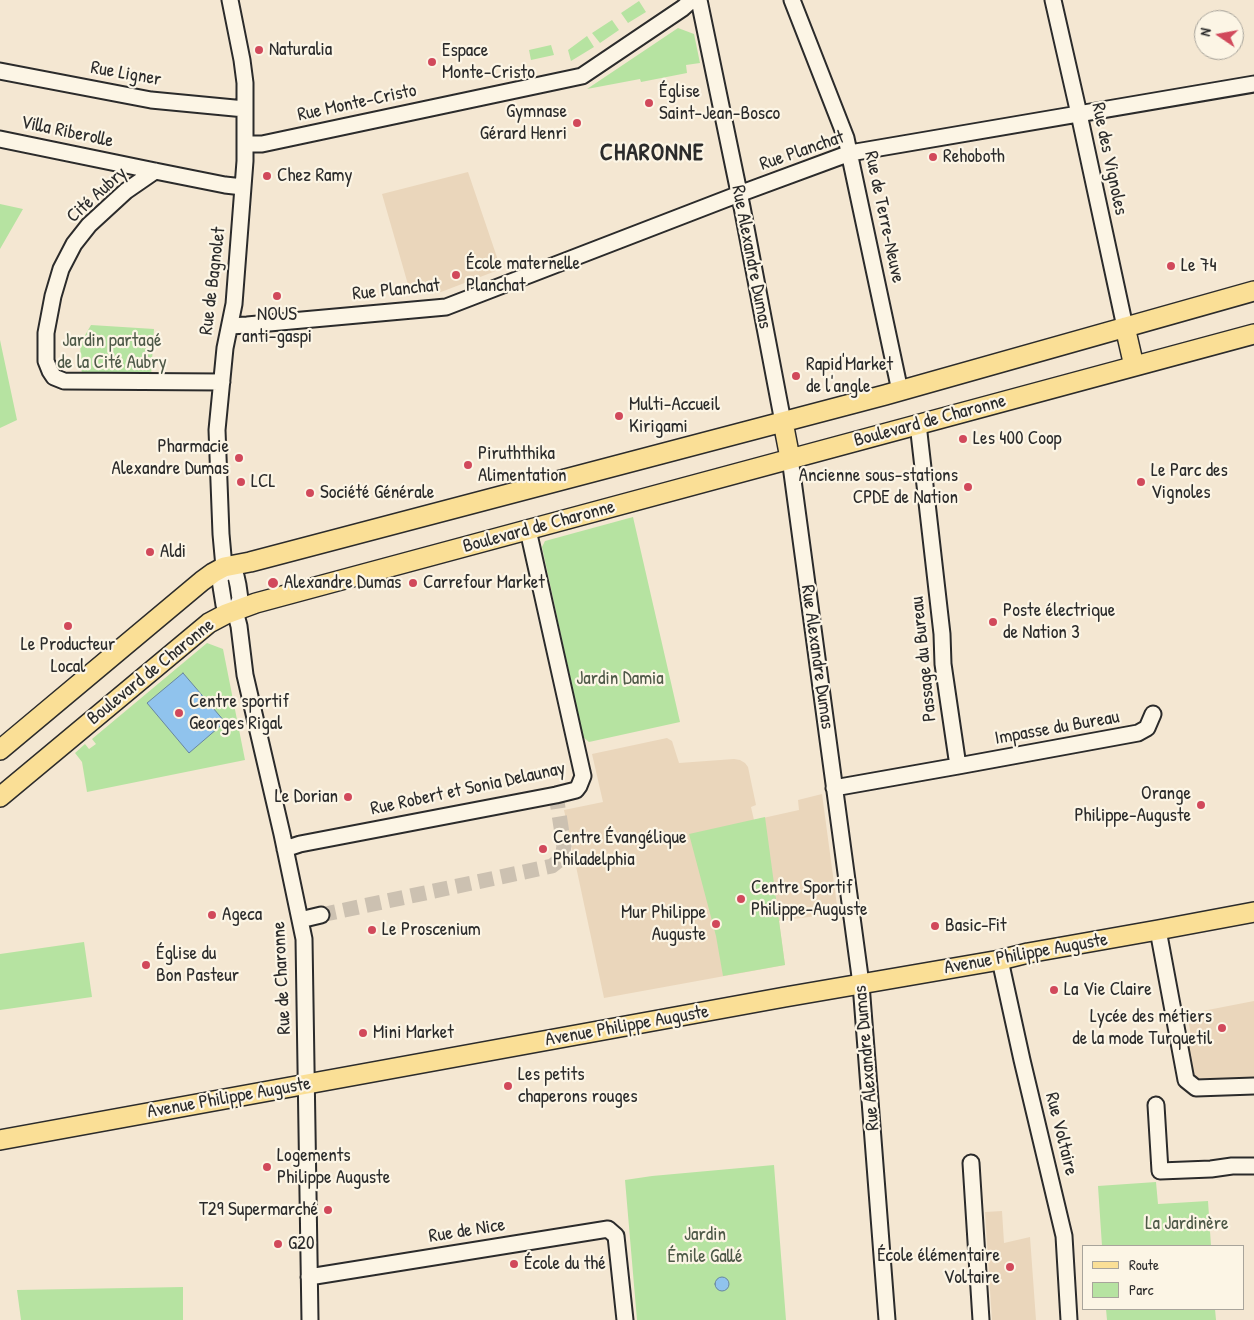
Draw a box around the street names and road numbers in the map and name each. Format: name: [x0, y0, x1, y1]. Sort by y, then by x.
street label: Rue Ligner: [89, 57, 163, 91]
street label: Rue Monte-Cristo: [295, 79, 419, 127]
street label: Rue des Vignoles: [1086, 101, 1132, 217]
street label: Villa Riberolle: [19, 111, 115, 153]
street label: Rue Planchat: [757, 126, 847, 176]
street label: Rue de Terre-Neuve: [859, 149, 909, 285]
street label: Cité Aubry: [62, 162, 132, 228]
street label: Rue Alexandre Dumas: [726, 183, 776, 331]
street label: Rue de Bagnolet: [195, 226, 231, 336]
street label: Rue Planchat: [351, 274, 441, 306]
street label: Boulevard de Charonne: [851, 390, 1009, 452]
street label: Boulevard de Charonne: [460, 496, 618, 558]
street label: Rue Alexandre Dumas: [796, 583, 838, 731]
street label: Passage du Bureau: [906, 595, 942, 723]
street label: Boulevard de Charonne: [83, 614, 219, 730]
street label: Impasse du Bureau: [993, 706, 1121, 750]
street label: Rue Robert et Sonia Delaunay: [369, 757, 567, 821]
street label: Rue de Charonne: [268, 921, 296, 1035]
street label: Avenue Philippe Auguste: [942, 928, 1110, 980]
street label: Rue Alexandre Dumas: [849, 985, 885, 1131]
street label: Avenue Philippe Auguste: [543, 1000, 711, 1052]
street label: Avenue Philippe Auguste: [145, 1072, 313, 1124]
street label: Rue Voltaire: [1040, 1090, 1082, 1178]
street label: Rue de Nice: [427, 1214, 507, 1248]

